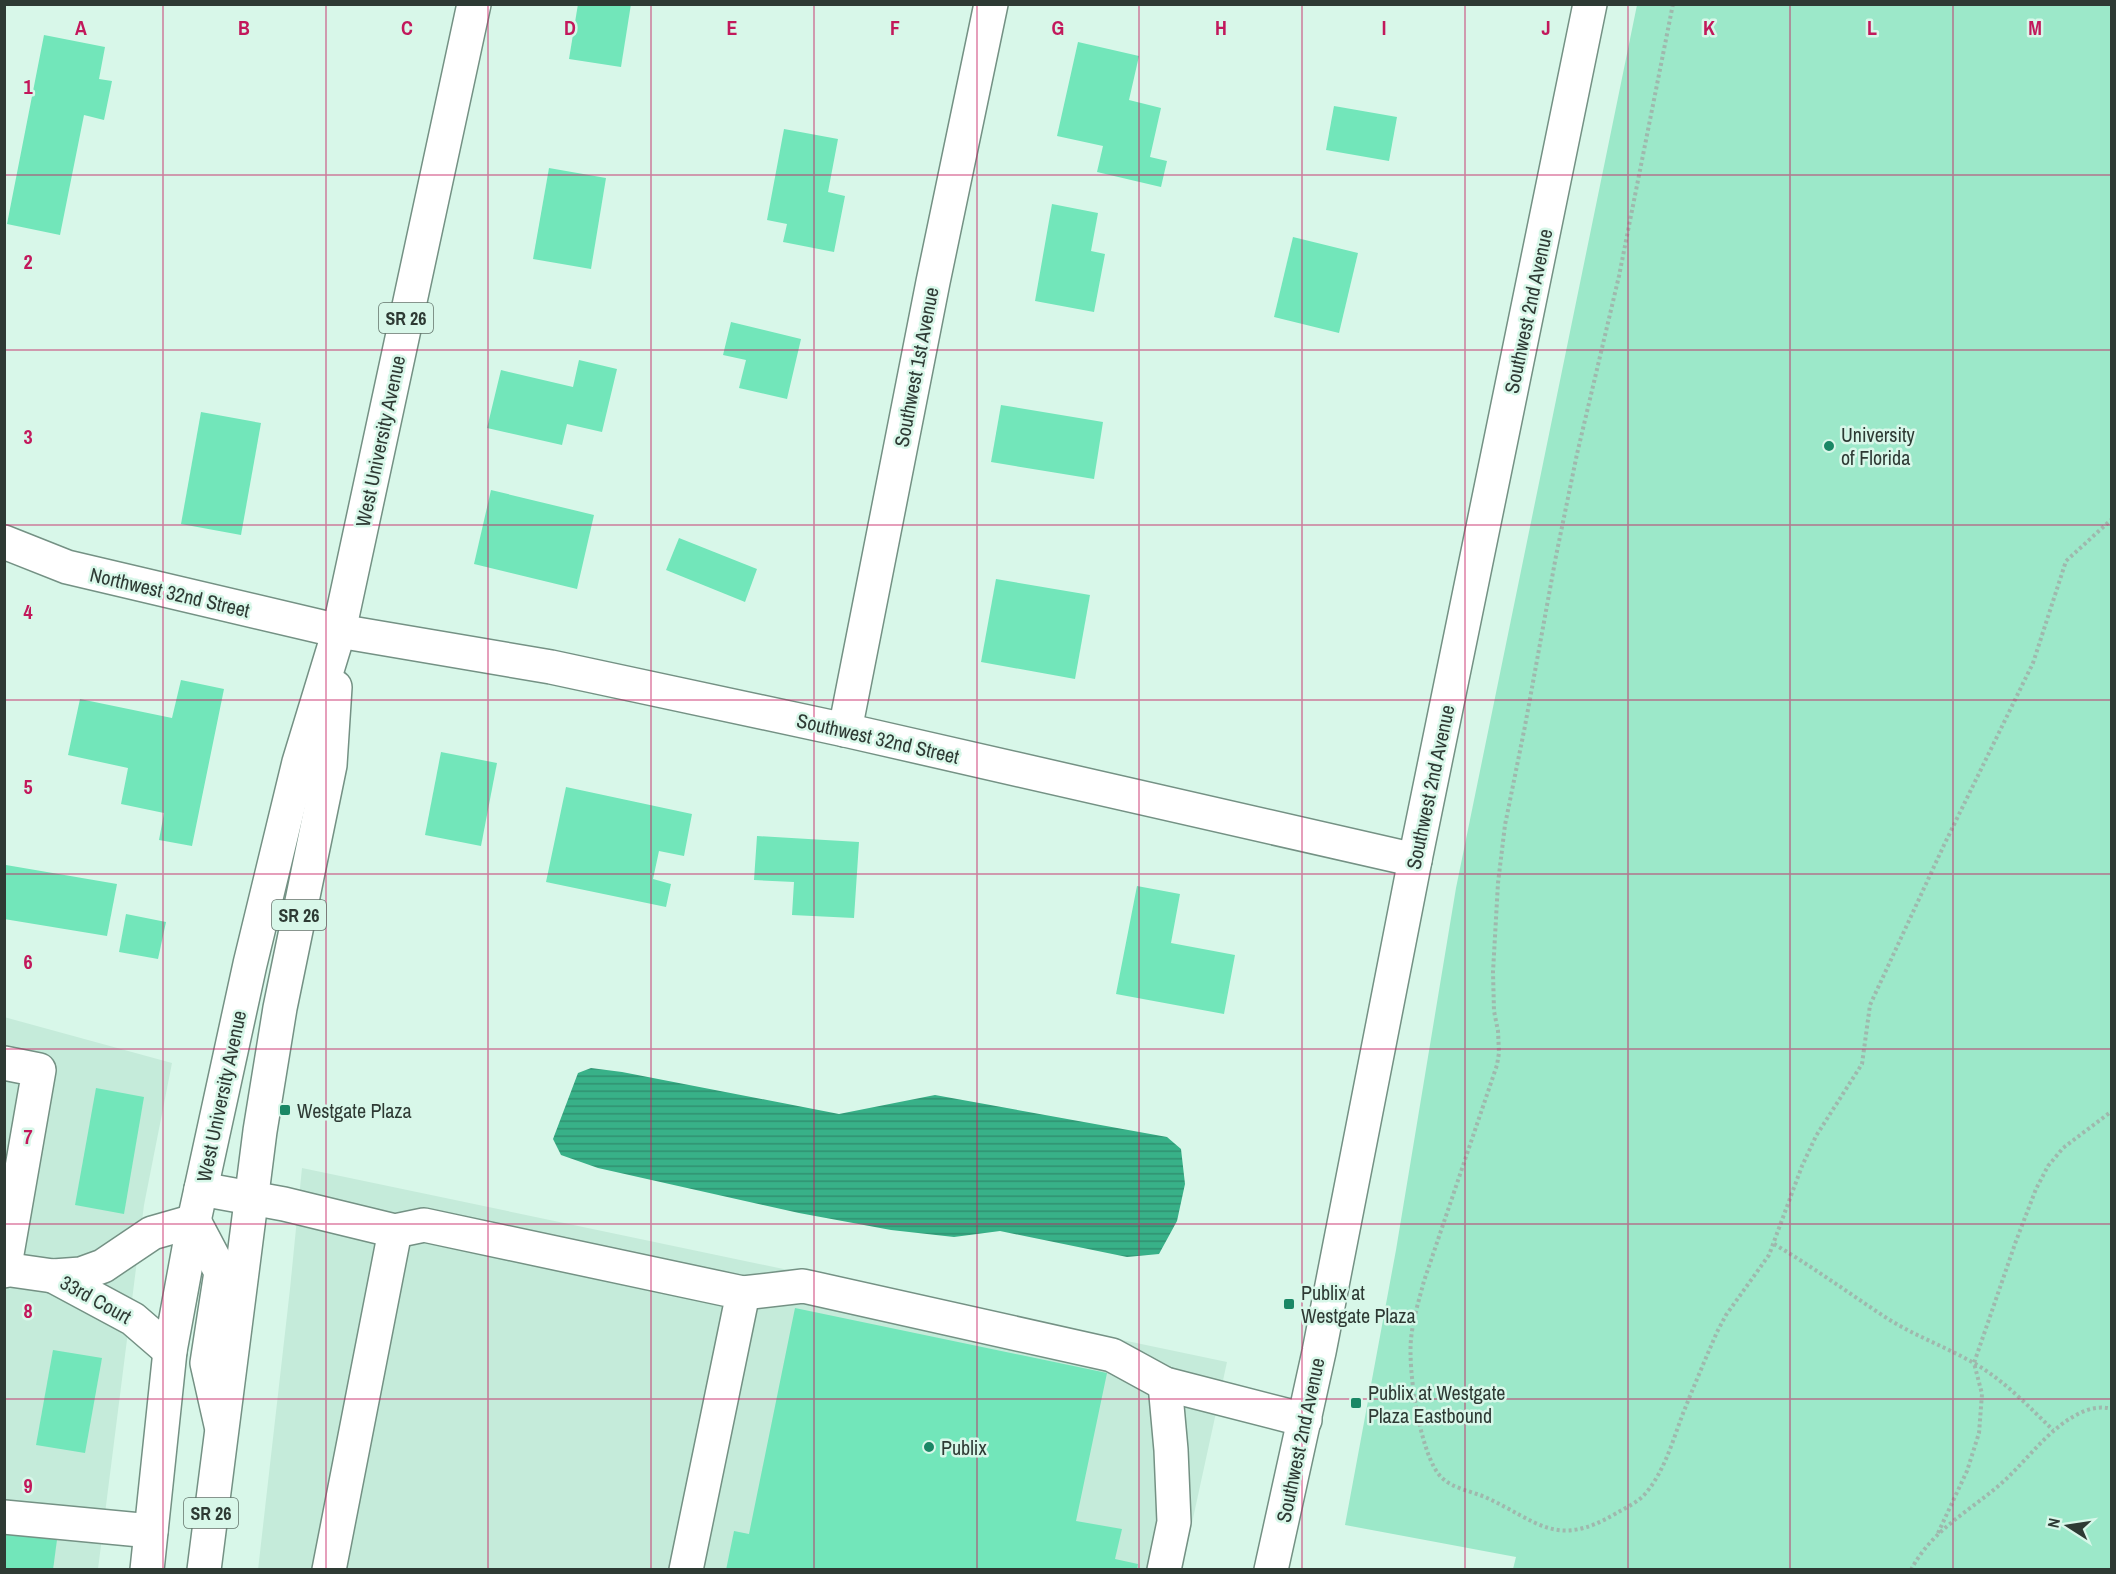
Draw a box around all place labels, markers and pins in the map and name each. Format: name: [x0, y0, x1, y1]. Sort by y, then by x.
place label: University of Florida: [1841, 421, 1916, 471]
marker: University of Florida: [1822, 439, 1836, 453]
place label: Westgate Plaza: [297, 1097, 412, 1124]
marker: Westgate Plaza: [278, 1103, 292, 1117]
place label: Publix at Westgate Plaza: [1301, 1279, 1416, 1329]
marker: Publix at Westgate Plaza: [1282, 1297, 1296, 1311]
place label: Publix at Westgate Plaza Eastbound: [1368, 1379, 1505, 1429]
marker: Publix at Westgate Plaza Eastbound: [1349, 1396, 1363, 1410]
place label: Publix: [941, 1434, 987, 1461]
marker: Publix: [922, 1440, 936, 1454]

